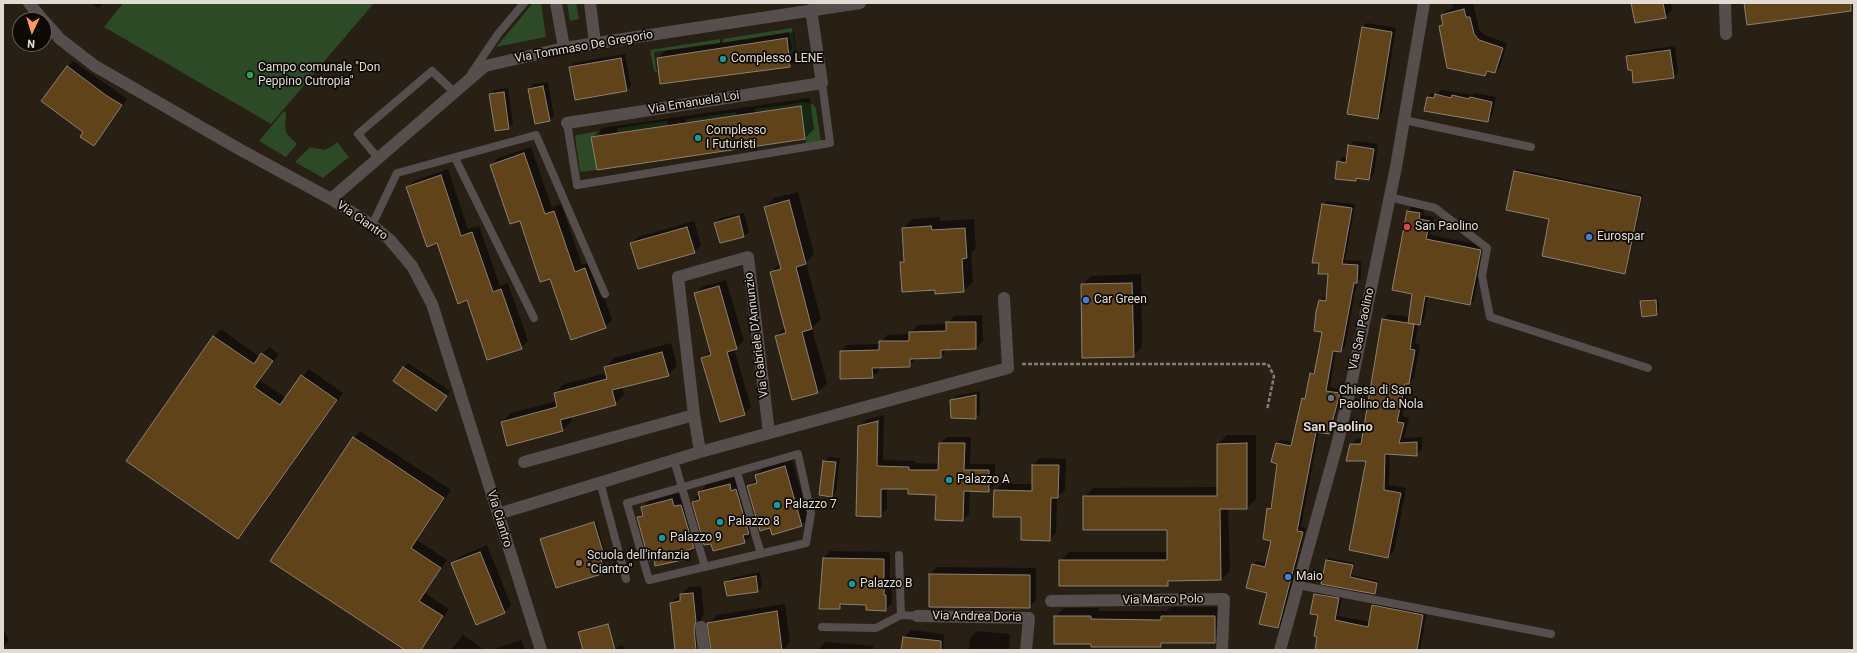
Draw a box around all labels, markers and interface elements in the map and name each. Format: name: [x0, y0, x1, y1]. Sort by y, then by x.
north arrow: [12, 12, 52, 52]
street label: Via Tommaso De Gregorio: [514, 28, 654, 66]
text: N: [27, 37, 36, 50]
place label: Complesso LENE: [731, 52, 823, 66]
marker: Complesso LENE: [718, 54, 728, 64]
place label: Campo comunale "Don Peppino Cutropia": [258, 61, 380, 89]
marker: Campo comunale "Don Peppino Cutropia": [245, 70, 255, 80]
street label: Via Emanuela Loi: [647, 89, 741, 117]
place label: Complesso I Futuristi: [706, 124, 766, 152]
marker: Complesso I Futuristi: [693, 133, 703, 143]
street label: Via Ciantro: [334, 198, 390, 244]
place label: San Paolino: [1415, 220, 1478, 234]
marker: San Paolino: [1402, 222, 1412, 232]
place label: Eurospar: [1597, 230, 1645, 244]
marker: Eurospar: [1584, 232, 1594, 242]
street label: Via Gabriele D'Annunzio: [742, 271, 772, 399]
street label: Via San Paolino: [1346, 287, 1378, 371]
place label: Car Green: [1094, 293, 1147, 307]
marker: Car Green: [1081, 295, 1091, 305]
place label: Chiesa di San Paolino da Nola: [1339, 384, 1423, 412]
marker: Chiesa di San Paolino da Nola: [1326, 393, 1336, 403]
district label: San Paolino: [1303, 420, 1373, 436]
place label: Palazzo A: [957, 473, 1010, 487]
marker: Palazzo A: [944, 475, 954, 485]
street label: Via Ciantro: [484, 489, 514, 549]
place label: Palazzo 7: [785, 498, 837, 512]
marker: Palazzo 7: [772, 500, 782, 510]
place label: Palazzo 8: [728, 515, 780, 529]
marker: Palazzo 8: [715, 517, 725, 527]
place label: Palazzo 9: [670, 531, 722, 545]
marker: Palazzo 9: [657, 533, 667, 543]
place label: Scuola dell'infanzia "Ciantro": [587, 549, 690, 577]
marker: Scuola dell'infanzia "Ciantro": [574, 558, 584, 568]
place label: Maio: [1296, 570, 1323, 584]
marker: Maio: [1283, 572, 1293, 582]
place label: Palazzo B: [860, 577, 913, 591]
marker: Palazzo B: [847, 579, 857, 589]
street label: Via Marco Polo: [1122, 592, 1204, 608]
street label: Via Andrea Doria: [932, 609, 1022, 625]

